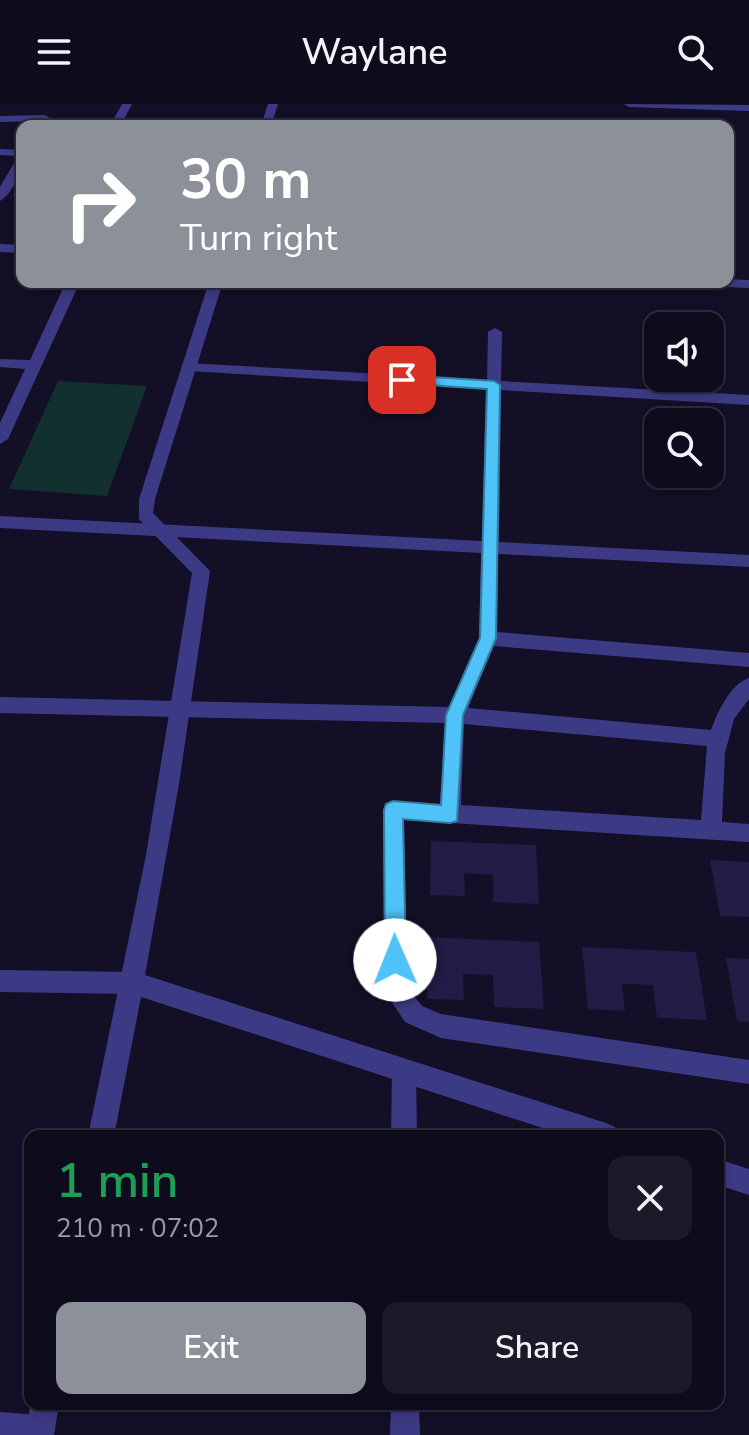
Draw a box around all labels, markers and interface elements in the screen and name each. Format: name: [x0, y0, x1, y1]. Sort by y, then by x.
text: Waylane: [301, 28, 448, 77]
icon: menu: [32, 30, 76, 74]
icon: search: [673, 30, 717, 74]
text: 30 m: [180, 141, 311, 218]
icon: right: [48, 152, 152, 256]
text: Turn right: [180, 214, 337, 263]
map controls: [644, 312, 724, 488]
button: sound: [644, 312, 724, 392]
pin: [368, 346, 436, 414]
icon: arrive: [380, 358, 424, 402]
button: search: [644, 408, 724, 488]
position arrow: [353, 918, 437, 1002]
text: 1 min: [56, 1148, 178, 1214]
button: close: [608, 1156, 692, 1240]
text: 210 m · 07:02: [56, 1211, 219, 1246]
button: Exit: [56, 1302, 366, 1394]
button: Share: [382, 1302, 692, 1394]

